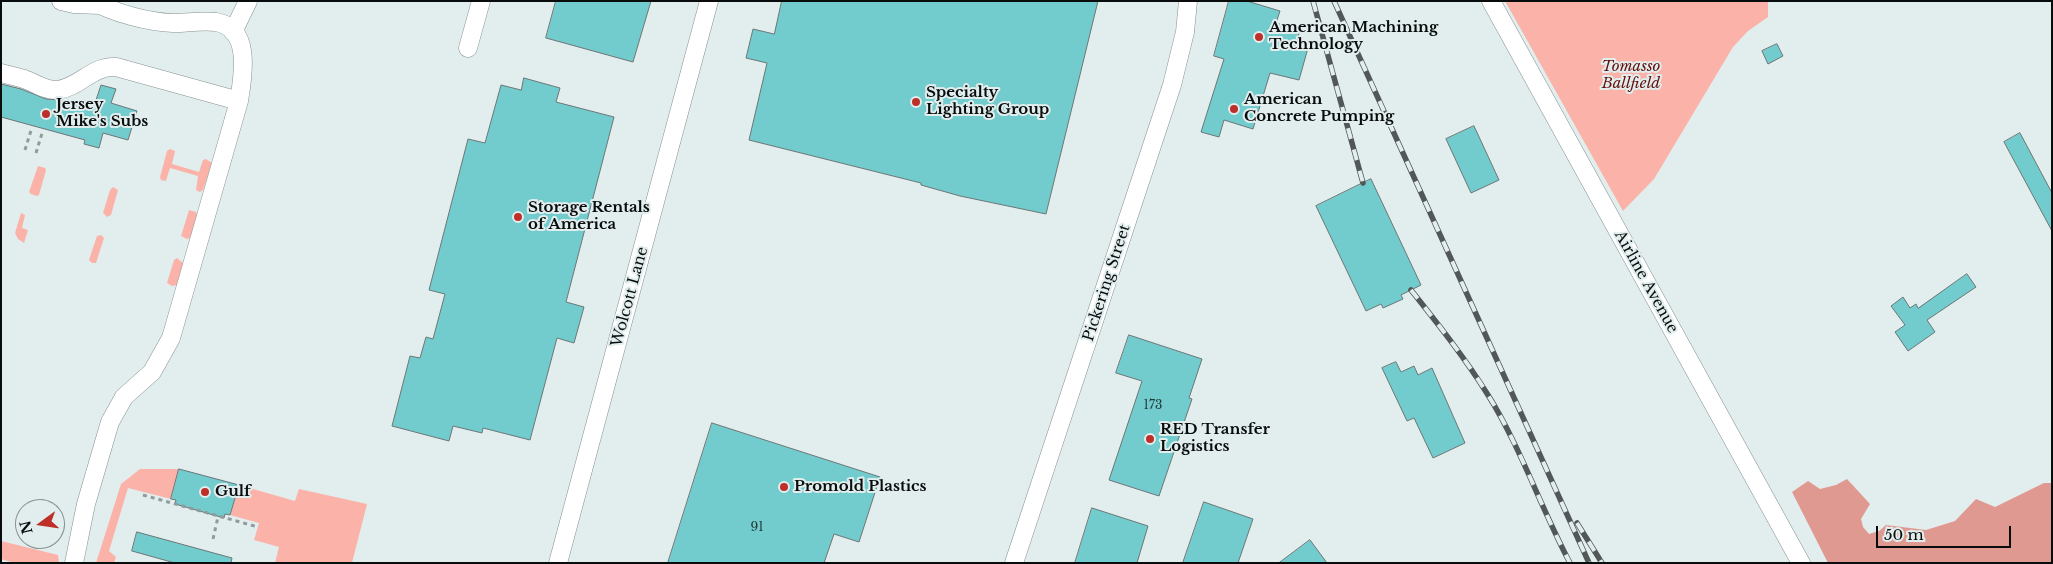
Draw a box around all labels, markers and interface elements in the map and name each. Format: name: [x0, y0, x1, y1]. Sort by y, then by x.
place label: American Machining Technology: [1269, 19, 1438, 54]
marker: American Machining Technology: [1253, 31, 1265, 43]
park label: Tomasso Ballfield: [1602, 58, 1660, 93]
place label: Specialty Lighting Group: [926, 84, 1049, 119]
place label: American Concrete Pumping: [1244, 91, 1394, 126]
place label: Jersey Mike's Subs: [56, 96, 148, 131]
marker: Specialty Lighting Group: [910, 96, 922, 108]
marker: American Concrete Pumping: [1228, 103, 1240, 115]
marker: Jersey Mike's Subs: [40, 108, 52, 120]
place label: Storage Rentals of America: [528, 199, 650, 234]
marker: Storage Rentals of America: [512, 211, 524, 223]
street label: Pickering Street: [1080, 222, 1134, 344]
street label: Airline Avenue: [1610, 228, 1682, 336]
street label: Wolcott Lane: [608, 245, 652, 349]
house number: 173: [1144, 399, 1162, 413]
place label: RED Transfer Logistics: [1160, 421, 1270, 456]
marker: RED Transfer Logistics: [1144, 433, 1156, 445]
place label: Promold Plastics: [794, 478, 927, 496]
marker: Promold Plastics: [778, 481, 790, 493]
place label: Gulf: [215, 483, 251, 501]
marker: Gulf: [199, 486, 211, 498]
north arrow: [15, 499, 65, 549]
scale bar: [1878, 516, 2013, 548]
text: N: [16, 519, 37, 536]
house number: 91: [750, 521, 764, 535]
text: 50 m: [1884, 525, 1924, 544]

